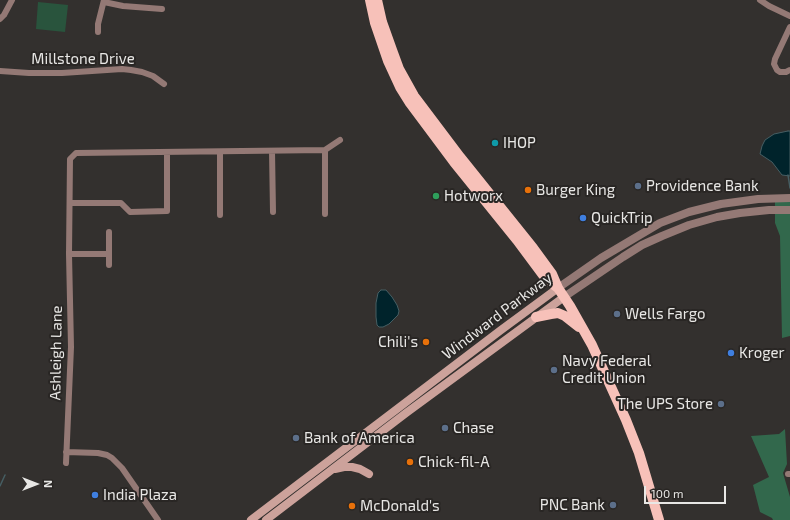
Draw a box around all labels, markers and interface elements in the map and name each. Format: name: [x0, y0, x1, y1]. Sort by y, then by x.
street label: Millstone Drive: [31, 50, 135, 68]
place label: IHOP: [503, 134, 536, 152]
marker: IHOP: [490, 138, 500, 148]
place label: Providence Bank: [646, 177, 759, 195]
place label: Burger King: [536, 181, 615, 199]
marker: Providence Bank: [633, 181, 643, 191]
marker: Burger King: [523, 185, 533, 195]
place label: Hotworx: [444, 187, 503, 205]
marker: Hotworx: [431, 191, 441, 201]
place label: QuickTrip: [591, 209, 653, 227]
marker: QuickTrip: [578, 213, 588, 223]
street label: Windward Parkway: [439, 269, 555, 363]
street label: Ashleigh Lane: [46, 305, 66, 401]
place label: Wells Fargo: [625, 305, 706, 323]
marker: Wells Fargo: [612, 309, 622, 319]
place label: Chili's: [378, 333, 418, 351]
marker: Chili's: [421, 337, 431, 347]
place label: Kroger: [739, 344, 785, 362]
marker: Kroger: [726, 348, 736, 358]
place label: Navy Federal Credit Union: [562, 352, 651, 387]
marker: Navy Federal Credit Union: [549, 365, 559, 375]
place label: The UPS Store: [617, 395, 713, 413]
marker: The UPS Store: [716, 399, 726, 409]
place label: Chase: [453, 419, 494, 437]
marker: Chase: [440, 423, 450, 433]
place label: Bank of America: [304, 429, 415, 447]
marker: Bank of America: [291, 433, 301, 443]
place label: Chick-fil-A: [418, 453, 490, 471]
marker: Chick-fil-A: [405, 457, 415, 467]
north arrow: [16, 464, 56, 504]
scale bar: [646, 478, 728, 504]
text: N: [42, 480, 55, 488]
place label: India Plaza: [103, 486, 177, 504]
text: 100 m: [651, 486, 683, 500]
marker: India Plaza: [90, 490, 100, 500]
place label: PNC Bank: [540, 496, 605, 514]
place label: McDonald's: [360, 497, 440, 515]
marker: PNC Bank: [608, 500, 618, 510]
marker: McDonald's: [347, 501, 357, 511]

